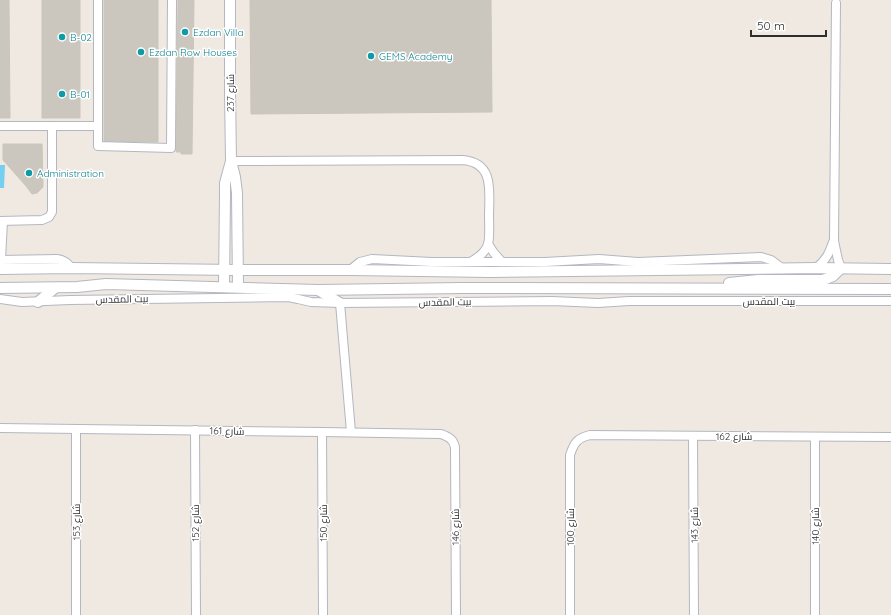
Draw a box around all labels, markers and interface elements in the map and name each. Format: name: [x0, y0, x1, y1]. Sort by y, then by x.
scale bar: [751, 12, 826, 38]
text: 50 m: [757, 18, 785, 33]
place label: Ezdan Villa: [193, 26, 243, 39]
marker: Ezdan Villa: [180, 27, 190, 37]
place label: B-02: [70, 31, 92, 44]
marker: B-02: [57, 32, 67, 42]
place label: Ezdan Row Houses: [149, 46, 237, 59]
marker: Ezdan Row Houses: [136, 47, 146, 57]
place label: GEMS Academy: [379, 50, 452, 63]
marker: GEMS Academy: [366, 51, 376, 61]
street label: شارع 237: [224, 74, 237, 112]
place label: B-01: [70, 88, 90, 101]
marker: B-01: [57, 89, 67, 99]
place label: Administration: [37, 167, 104, 180]
marker: Administration: [24, 168, 34, 178]
street label: بيت المقدس: [96, 292, 148, 306]
street label: بيت المقدس: [419, 295, 471, 309]
street label: بيت المقدس: [743, 295, 795, 308]
street label: شارع 161: [209, 424, 245, 438]
street label: شارع 162: [716, 430, 752, 443]
street label: شارع 153: [70, 504, 83, 540]
street label: شارع 150: [317, 504, 330, 542]
street label: شارع 152: [189, 505, 202, 541]
street label: شارع 143: [688, 507, 701, 543]
street label: شارع 100: [564, 508, 577, 546]
street label: شارع 140: [809, 508, 822, 544]
street label: شارع 146: [449, 509, 462, 545]

